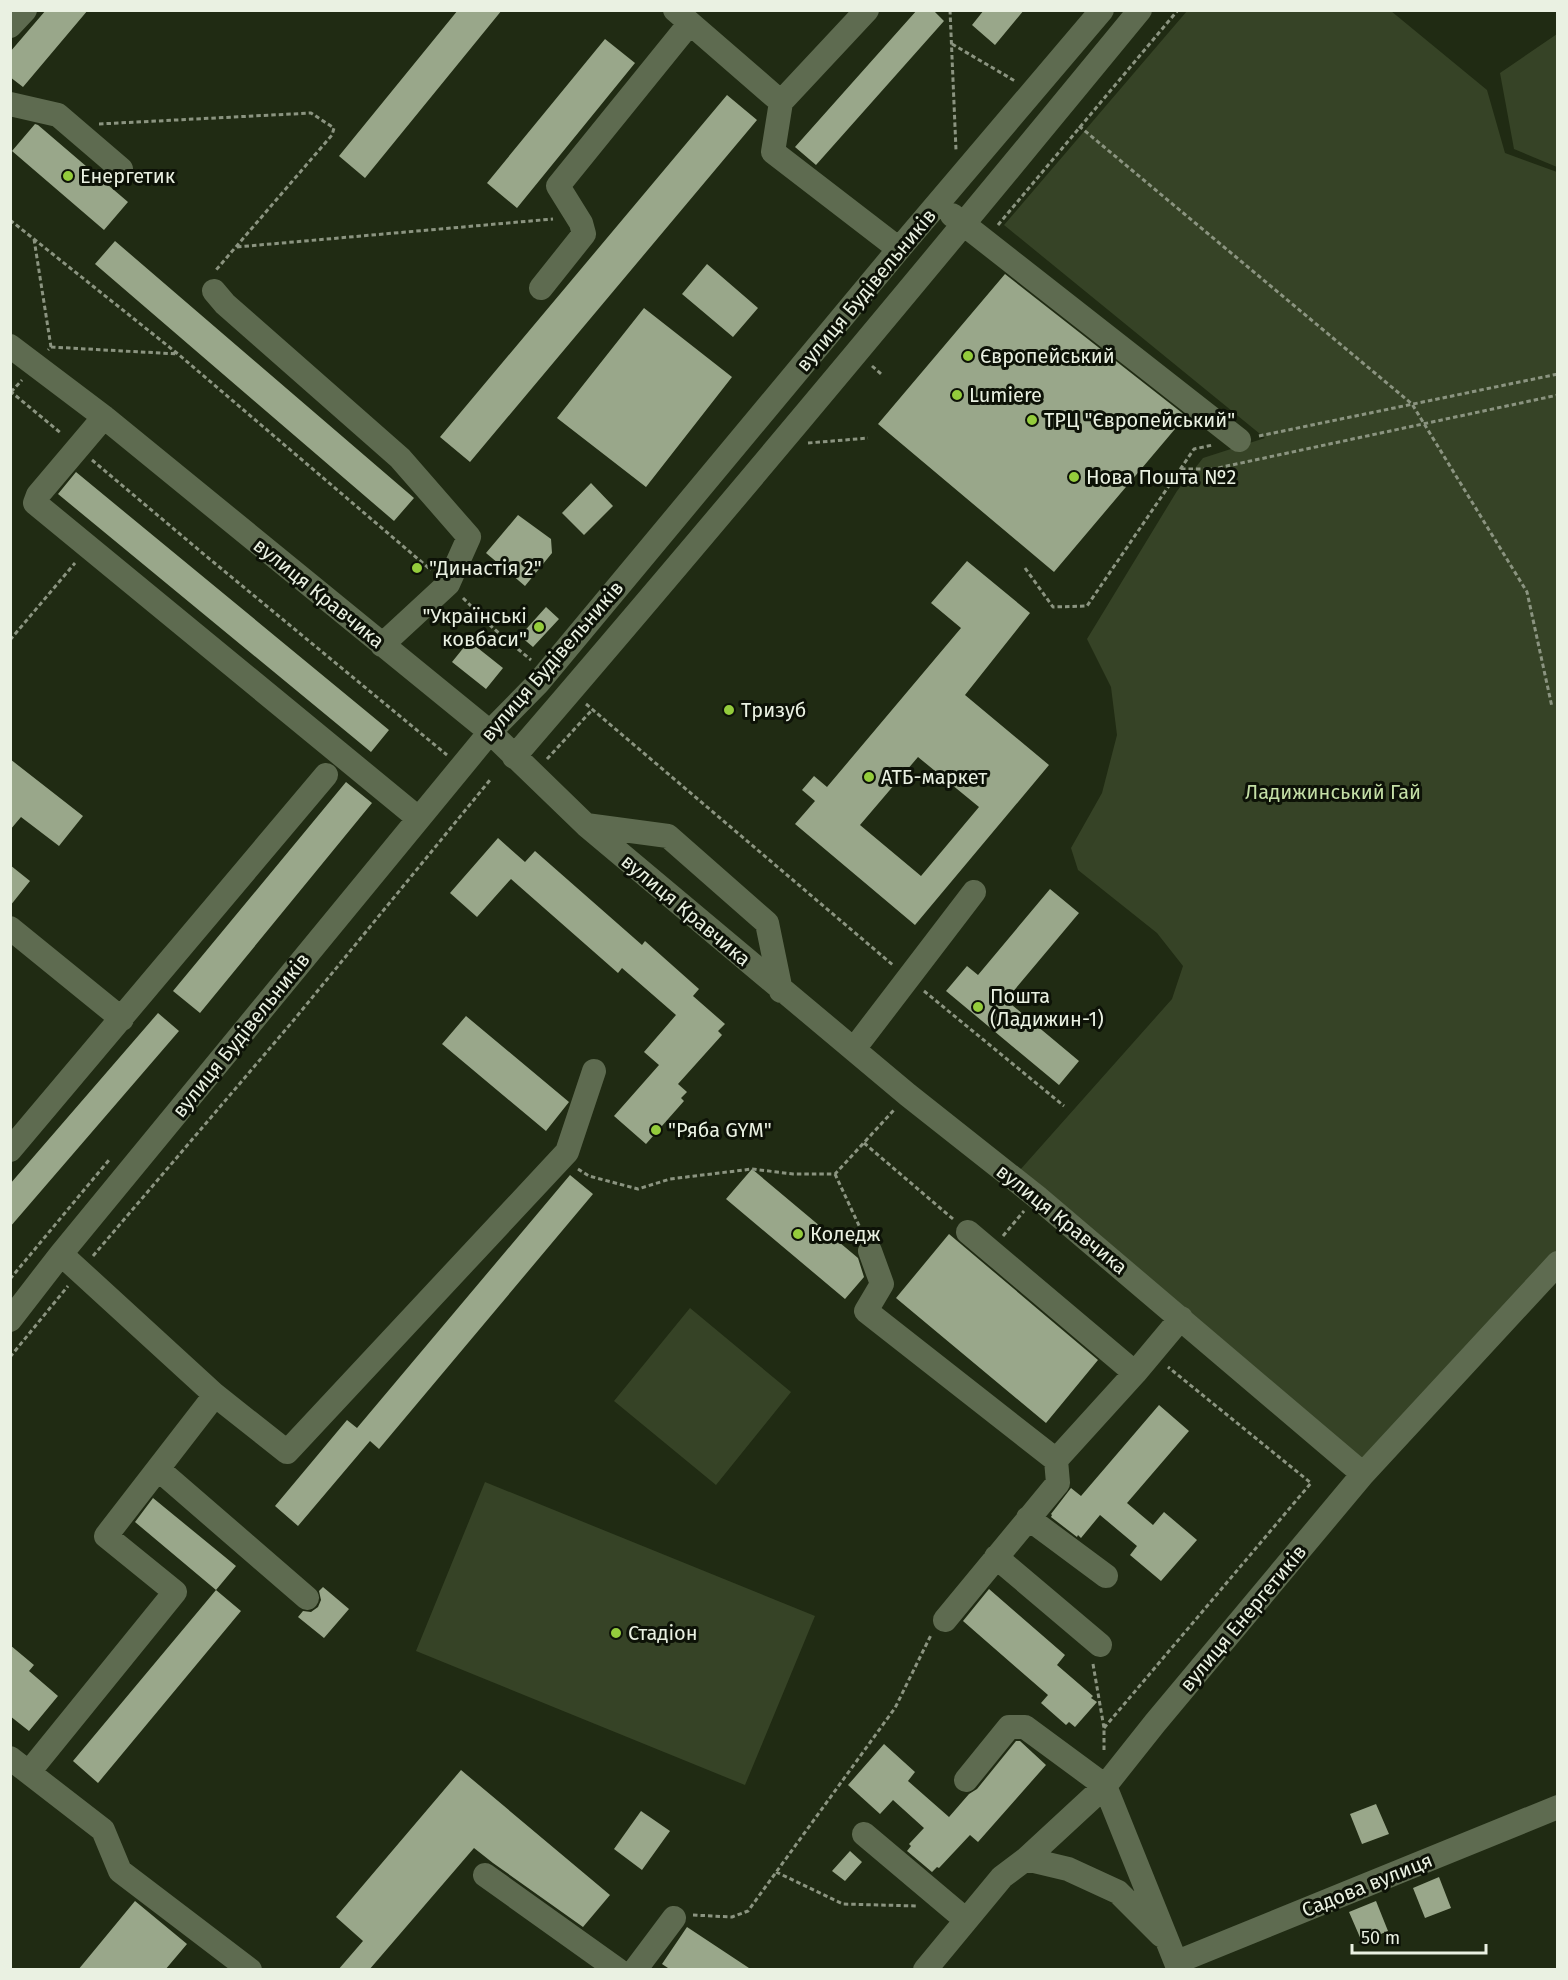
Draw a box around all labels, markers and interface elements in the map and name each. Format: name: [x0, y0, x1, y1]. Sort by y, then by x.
place label: Енергетик: [80, 164, 176, 188]
marker: Енергетик: [61, 169, 75, 183]
street label: вулиця Будівельників: [791, 204, 941, 376]
place label: Європейський: [980, 344, 1115, 368]
marker: Європейський: [961, 349, 975, 363]
place label: Lumiere: [969, 383, 1042, 407]
marker: Lumiere: [950, 388, 964, 402]
place label: ТРЦ "Європейський": [1044, 408, 1235, 432]
marker: ТРЦ "Європейський": [1025, 413, 1039, 427]
place label: Нова Пошта №2: [1086, 465, 1236, 489]
marker: Нова Пошта №2: [1067, 470, 1081, 484]
street label: вулиця Кравчика: [249, 533, 389, 653]
place label: "Династія 2": [429, 556, 542, 580]
marker: "Династія 2": [410, 561, 424, 575]
street label: вулиця Будівельників: [476, 576, 628, 746]
place label: "Українські ковбаси": [422, 604, 527, 651]
marker: "Українські ковбаси": [532, 620, 546, 634]
place label: Тризуб: [741, 698, 806, 722]
marker: Тризуб: [722, 703, 736, 717]
place label: АТБ-маркет: [881, 765, 988, 789]
marker: АТБ-маркет: [862, 770, 876, 784]
park label: Ладижинський Гай: [1245, 780, 1421, 804]
street label: вулиця Кравчика: [616, 849, 756, 971]
street label: вулиця Будівельників: [167, 948, 315, 1122]
place label: Пошта (Ладижин-1): [990, 984, 1104, 1031]
marker: Пошта (Ладижин-1): [971, 1000, 985, 1014]
place label: "Ряба GYM": [668, 1118, 772, 1142]
marker: "Ряба GYM": [649, 1123, 663, 1137]
street label: вулиця Кравчика: [992, 1159, 1132, 1279]
place label: Коледж: [810, 1222, 881, 1246]
marker: Коледж: [791, 1227, 805, 1241]
street label: вулиця Енергетиків: [1175, 1540, 1311, 1696]
place label: Стадіон: [628, 1621, 698, 1645]
marker: Стадіон: [609, 1626, 623, 1640]
street label: Садова вулиця: [1298, 1848, 1436, 1922]
scale bar: [1352, 1917, 1486, 1955]
text: 50 m: [1361, 1927, 1400, 1949]

